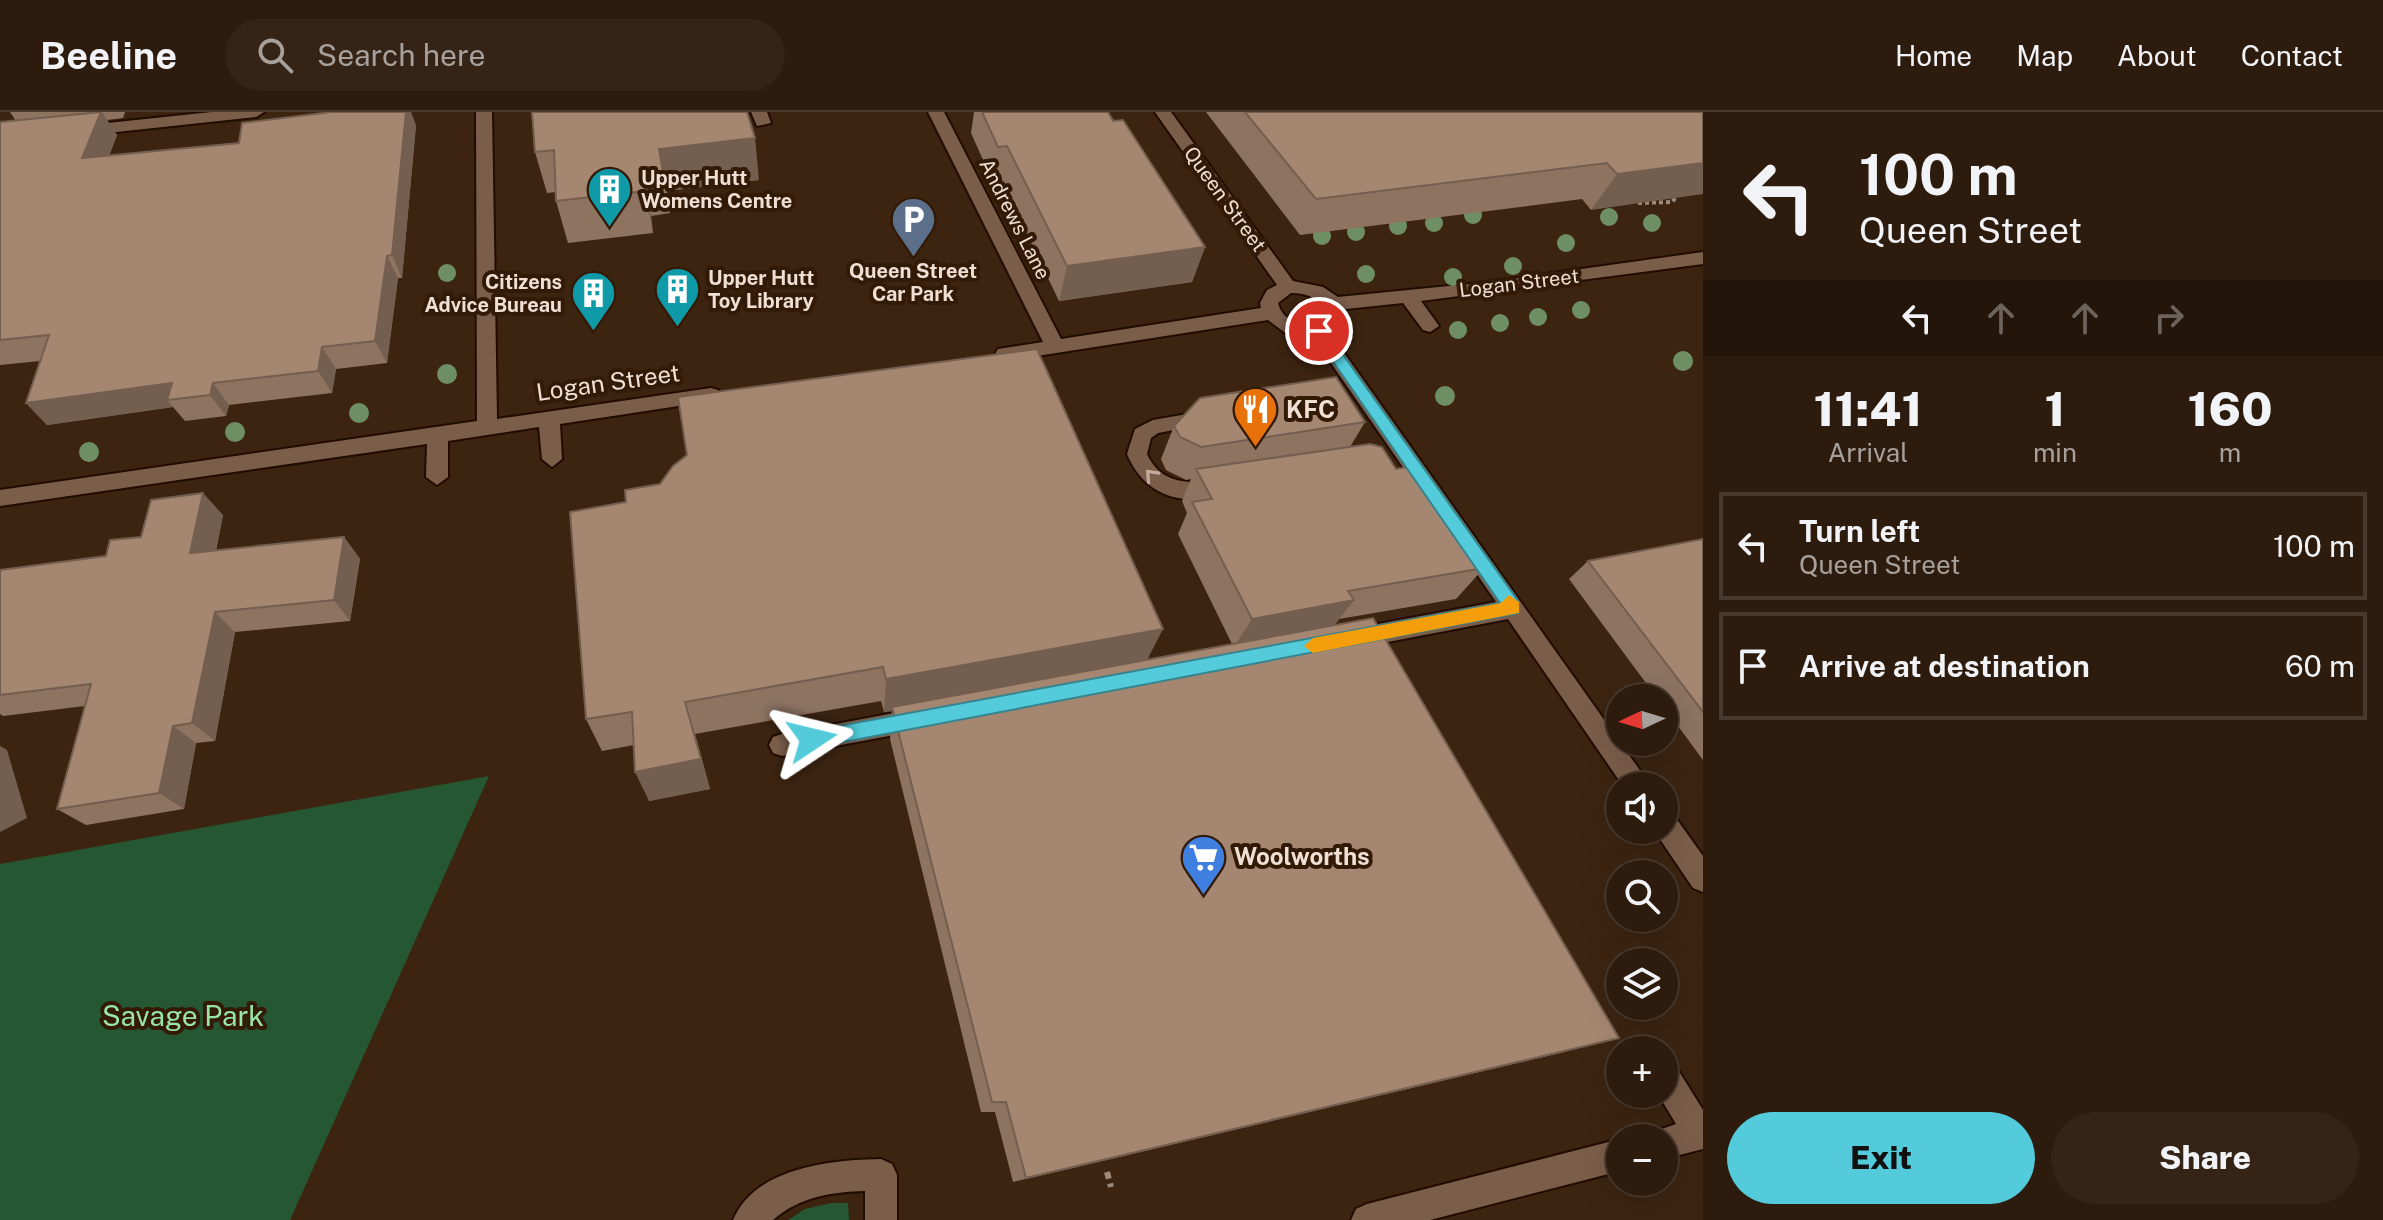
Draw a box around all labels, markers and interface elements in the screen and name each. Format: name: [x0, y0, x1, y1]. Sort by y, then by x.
search box: [225, 19, 785, 91]
text: Beeline: [40, 33, 177, 78]
icon: search: [253, 33, 297, 77]
text: Search here: [317, 37, 486, 73]
text: Home: [1895, 39, 1972, 72]
text: Map: [2016, 39, 2073, 72]
text: About: [2117, 39, 2197, 72]
text: Contact: [2241, 39, 2343, 72]
street label: Queen Street: [1179, 142, 1271, 256]
text: 100 m: [1859, 142, 2018, 208]
icon: left: [1727, 144, 1831, 248]
street label: Andrews Lane: [974, 155, 1056, 283]
building icon: Upper Hutt Womens Centre: [586, 166, 634, 229]
place label: Upper Hutt Womens Centre: [641, 166, 792, 213]
parking icon: Queen Street Car Park: [889, 195, 937, 258]
text: Queen Street: [1859, 209, 2082, 251]
place label: Queen Street Car Park: [849, 259, 977, 306]
street label: Logan Street: [1458, 264, 1580, 302]
building icon: Upper Hutt Toy Library: [653, 266, 701, 329]
place label: Upper Hutt Toy Library: [708, 266, 814, 313]
place label: Citizens Advice Bureau: [424, 270, 562, 317]
building icon: Citizens Advice Bureau: [569, 270, 617, 333]
icon: left: [1895, 296, 1939, 340]
icon: ahead: [1979, 296, 2023, 340]
icon: ahead: [2063, 296, 2107, 340]
icon: right: [2147, 296, 2191, 340]
pin: [1285, 297, 1353, 365]
icon: arrive: [1297, 309, 1341, 353]
street label: Logan Street: [534, 358, 681, 406]
text: 11:41: [1813, 380, 1922, 437]
text: 1: [2044, 380, 2065, 437]
text: 160: [2187, 380, 2273, 437]
restaurant icon: KFC: [1231, 386, 1279, 449]
place label: KFC: [1286, 395, 1335, 423]
text: Arrival: [1828, 437, 1908, 468]
text: min: [2033, 437, 2077, 468]
text: m: [2219, 437, 2241, 468]
one-way arrow: [1146, 470, 1161, 484]
text: Turn left: [1799, 513, 1920, 549]
icon: left: [1731, 524, 1775, 568]
text: 100 m: [2273, 528, 2355, 564]
text: Queen Street: [1799, 549, 1960, 580]
icon: arrive: [1731, 644, 1775, 688]
text: Arrive at destination: [1799, 648, 2090, 684]
text: 60 m: [2285, 648, 2355, 684]
north arrow: [1606, 684, 1678, 756]
map controls: [1606, 684, 1678, 1196]
position arrow: [770, 697, 854, 781]
button: sound: [1606, 772, 1678, 844]
supermarket icon: Woolworths: [1179, 833, 1227, 896]
place label: Woolworths: [1234, 842, 1370, 870]
button: search: [1606, 860, 1678, 932]
button: layers: [1606, 948, 1678, 1020]
park label: Savage Park: [102, 999, 264, 1032]
button: +: [1606, 1036, 1678, 1108]
button: Exit: [1727, 1112, 2035, 1204]
button: Share: [2051, 1112, 2359, 1204]
button: −: [1606, 1124, 1678, 1196]

